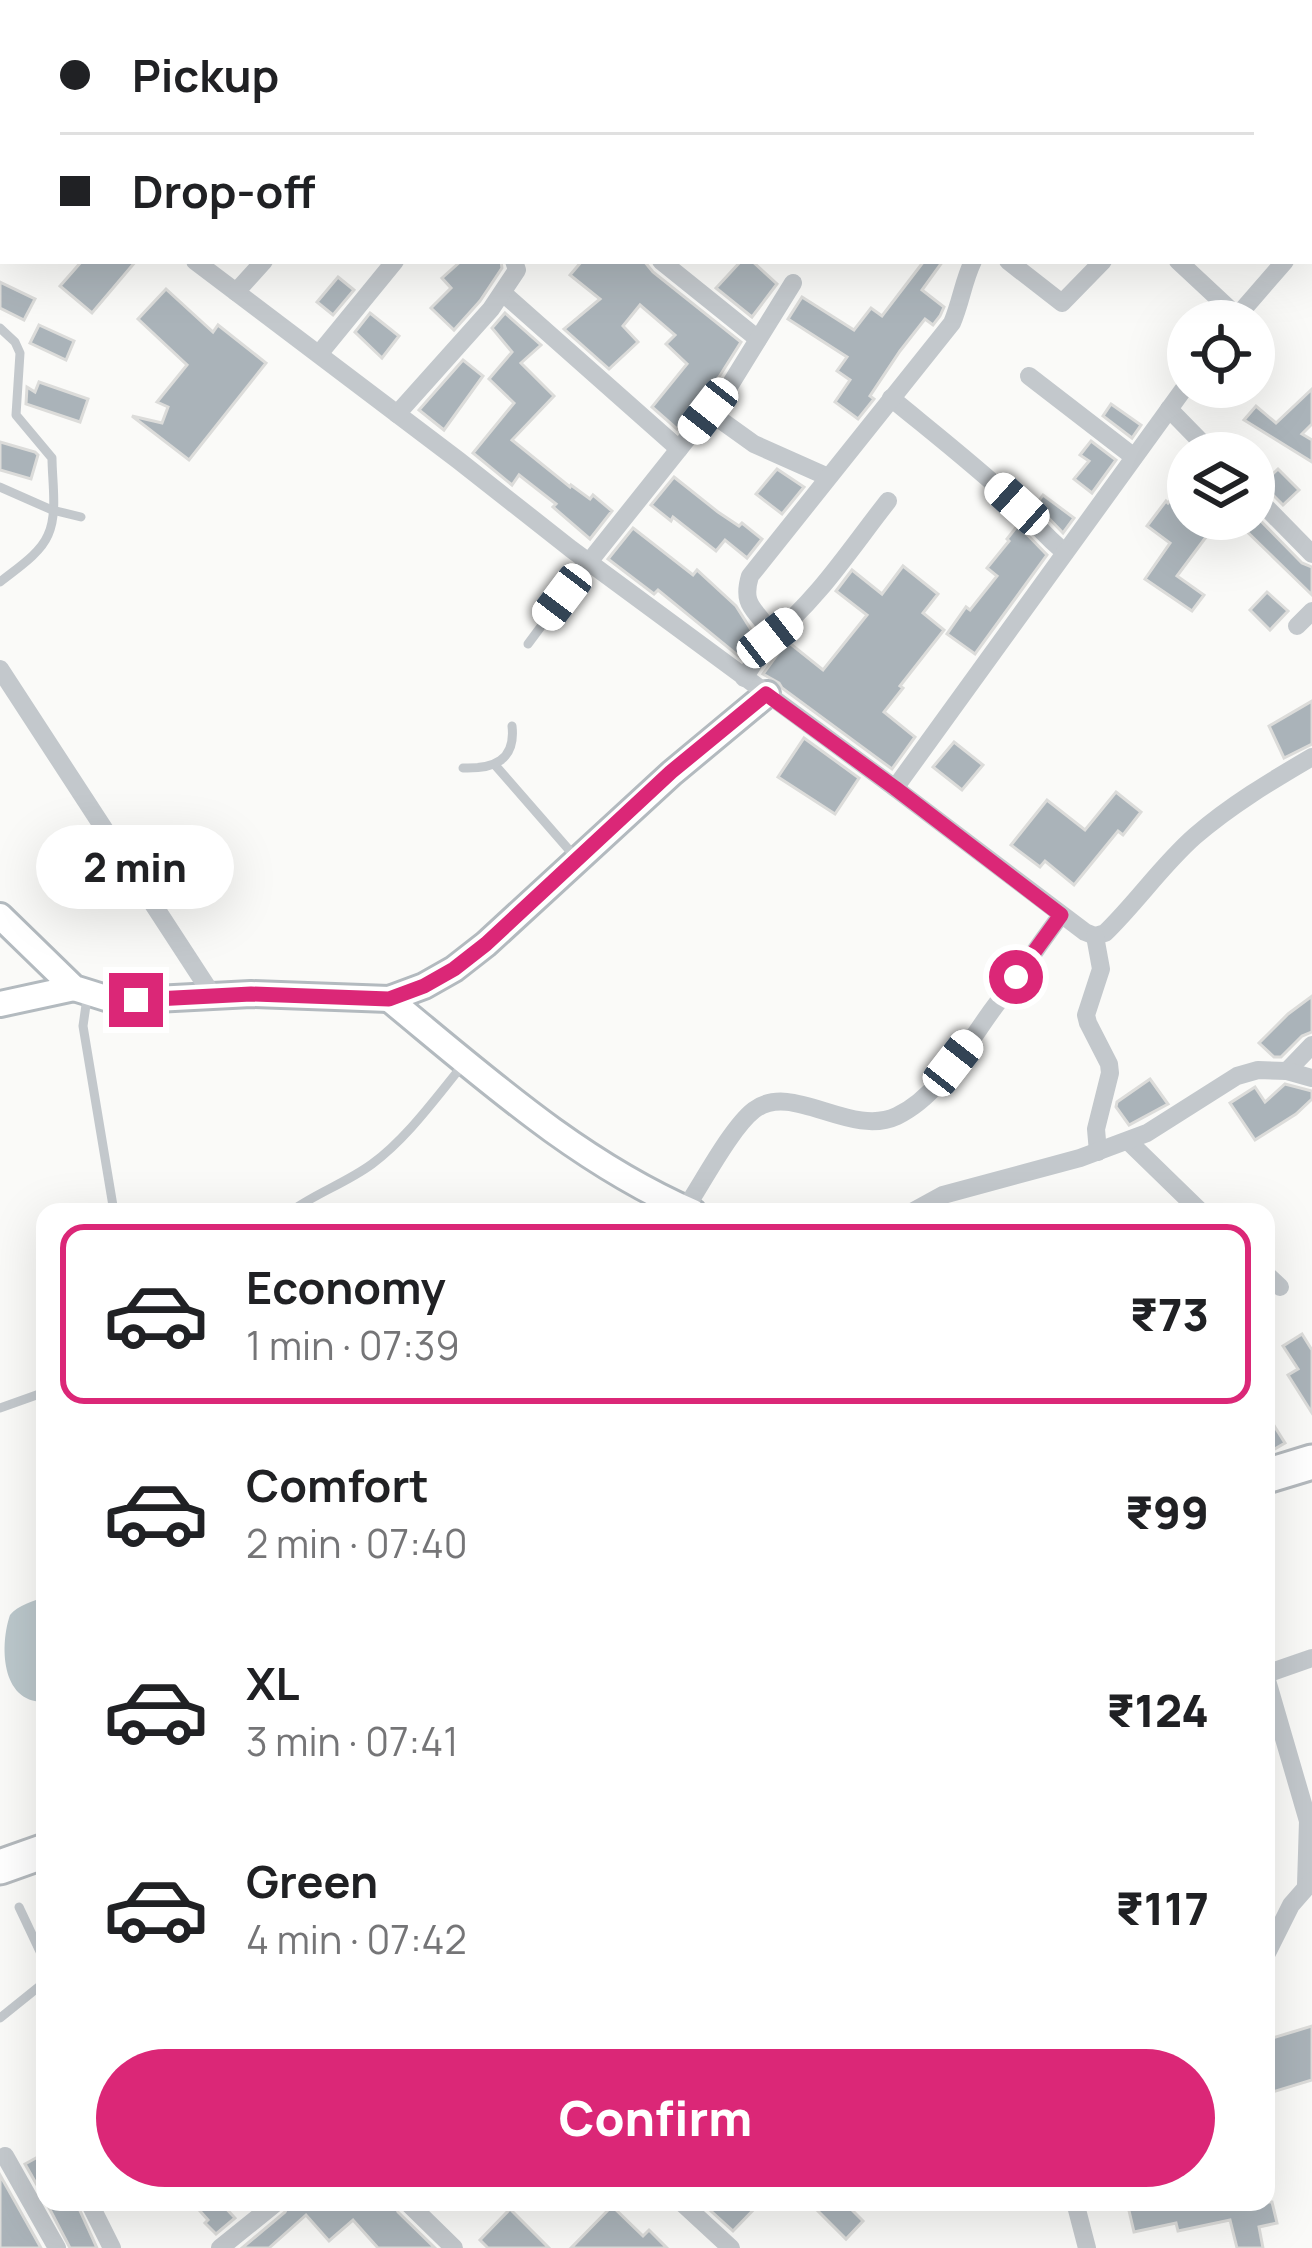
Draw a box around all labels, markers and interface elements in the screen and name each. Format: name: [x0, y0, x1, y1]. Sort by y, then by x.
text: Pickup: [132, 44, 279, 106]
text: Drop-off: [132, 160, 315, 222]
map controls: [1167, 300, 1275, 540]
button: locate: [1167, 300, 1275, 408]
car: [672, 372, 744, 450]
button: layers: [1167, 432, 1275, 540]
car: [978, 467, 1056, 541]
car: [526, 557, 598, 637]
car: [731, 602, 809, 674]
callout: 2 min: [37, 826, 235, 910]
text: 2 min: [83, 840, 187, 894]
route start: [989, 950, 1043, 1004]
route end: [109, 973, 163, 1027]
car: [917, 1024, 989, 1102]
text: Economy: [246, 1256, 446, 1318]
icon: car: [102, 1260, 210, 1368]
text: ₹73: [1130, 1283, 1209, 1345]
text: 1 min · 07:39: [246, 1318, 460, 1372]
text: Comfort: [246, 1454, 429, 1516]
icon: car: [102, 1458, 210, 1566]
text: ₹99: [1125, 1481, 1209, 1543]
text: 2 min · 07:40: [246, 1516, 468, 1570]
text: XL: [246, 1652, 300, 1714]
icon: car: [102, 1656, 210, 1764]
text: ₹124: [1107, 1679, 1209, 1741]
text: 3 min · 07:41: [246, 1714, 458, 1768]
text: Green: [246, 1850, 378, 1912]
icon: car: [102, 1854, 210, 1962]
text: ₹117: [1116, 1877, 1209, 1939]
text: 4 min · 07:42: [246, 1912, 467, 1966]
button: Confirm: [96, 2049, 1215, 2187]

